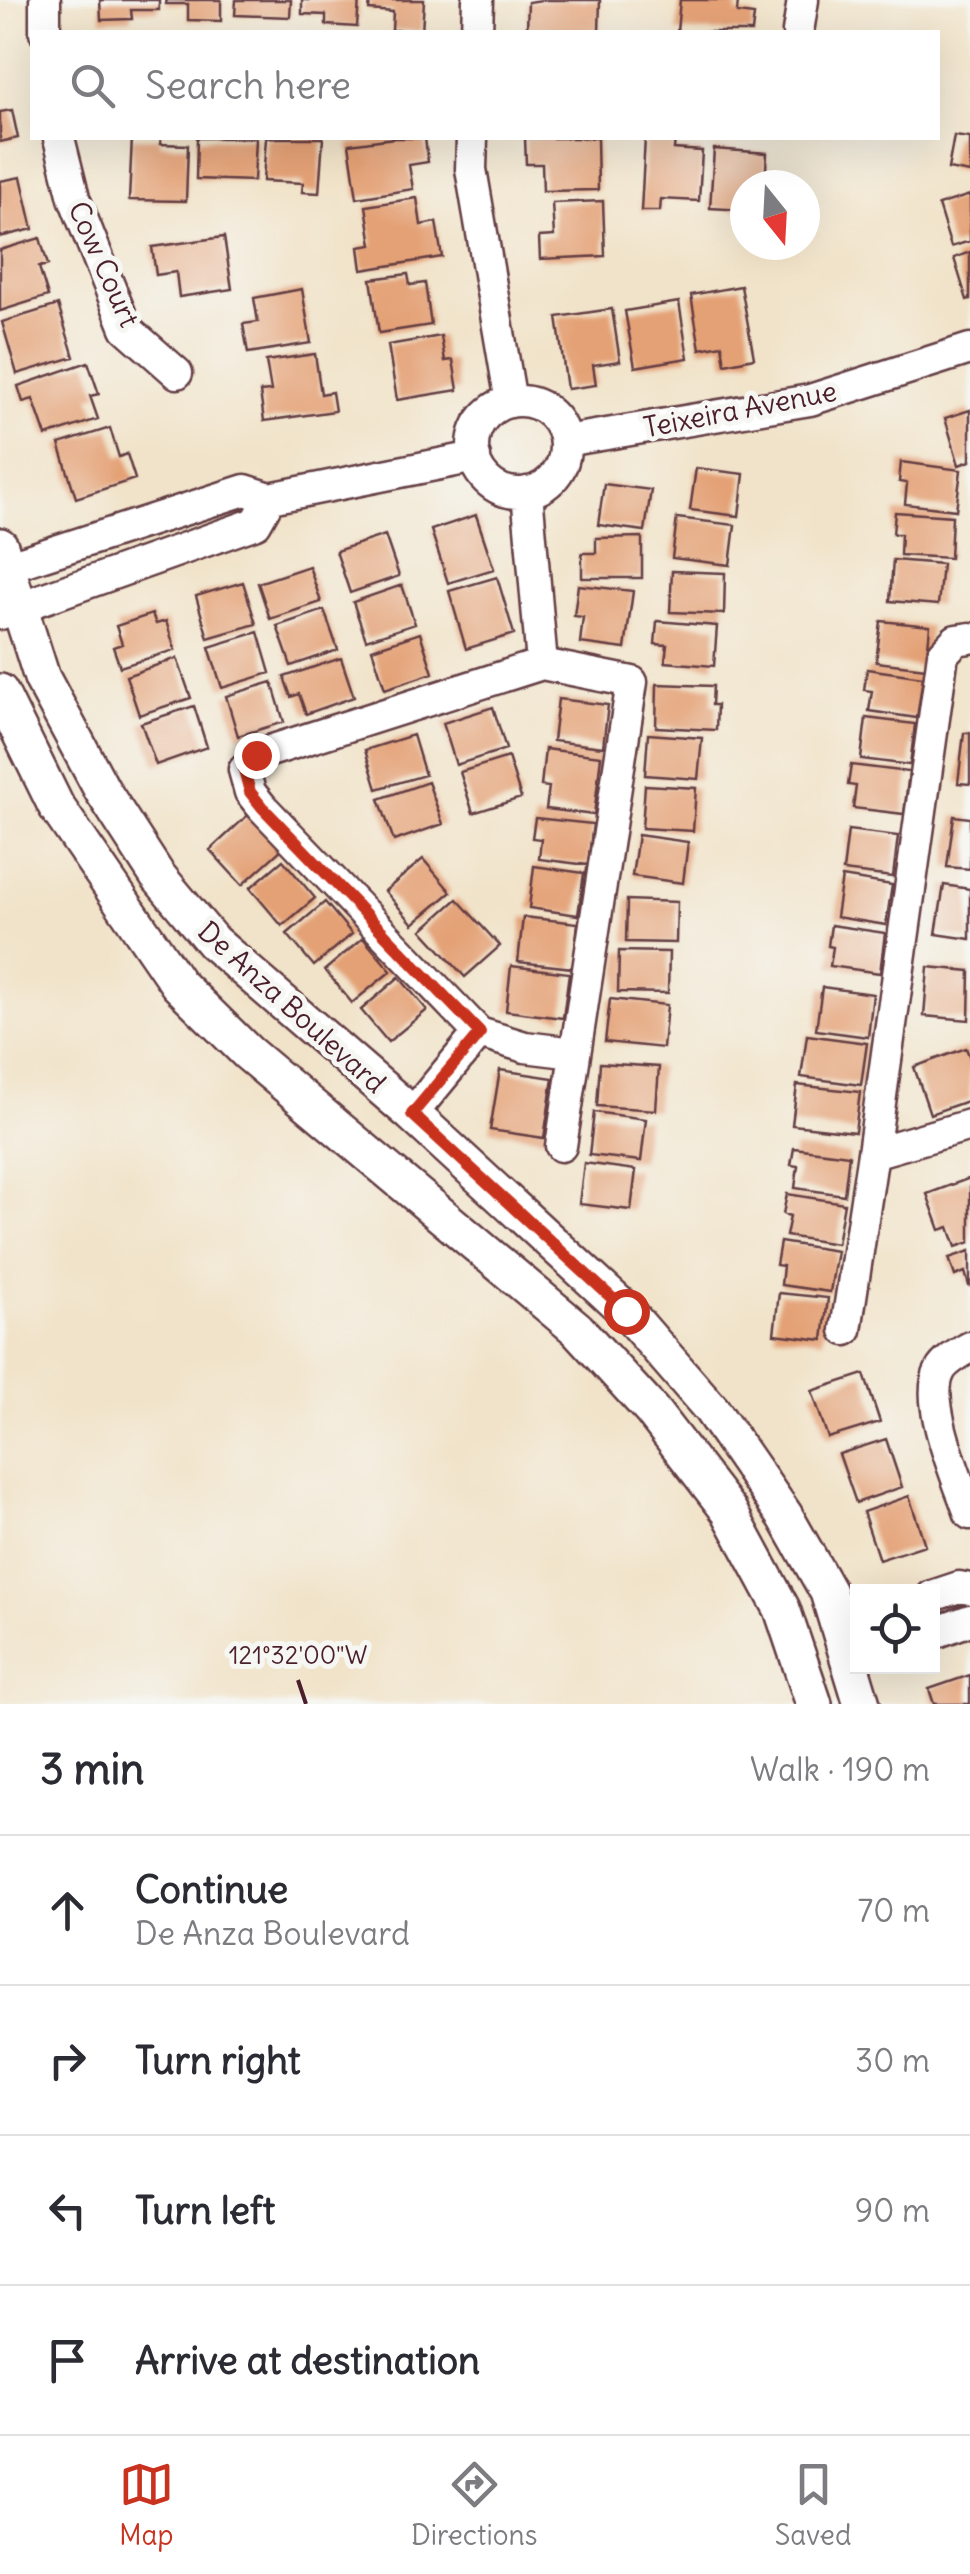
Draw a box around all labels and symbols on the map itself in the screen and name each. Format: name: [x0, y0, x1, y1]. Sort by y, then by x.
north arrow: [730, 170, 820, 260]
street label: Cow Court: [60, 196, 148, 332]
street label: Teixeira Avenue: [640, 373, 840, 445]
route end: [234, 733, 280, 779]
street label: De Anza Boulevard: [191, 913, 393, 1101]
route start: [604, 1289, 650, 1335]
text: 121°32'00"W: [229, 1639, 367, 1671]

